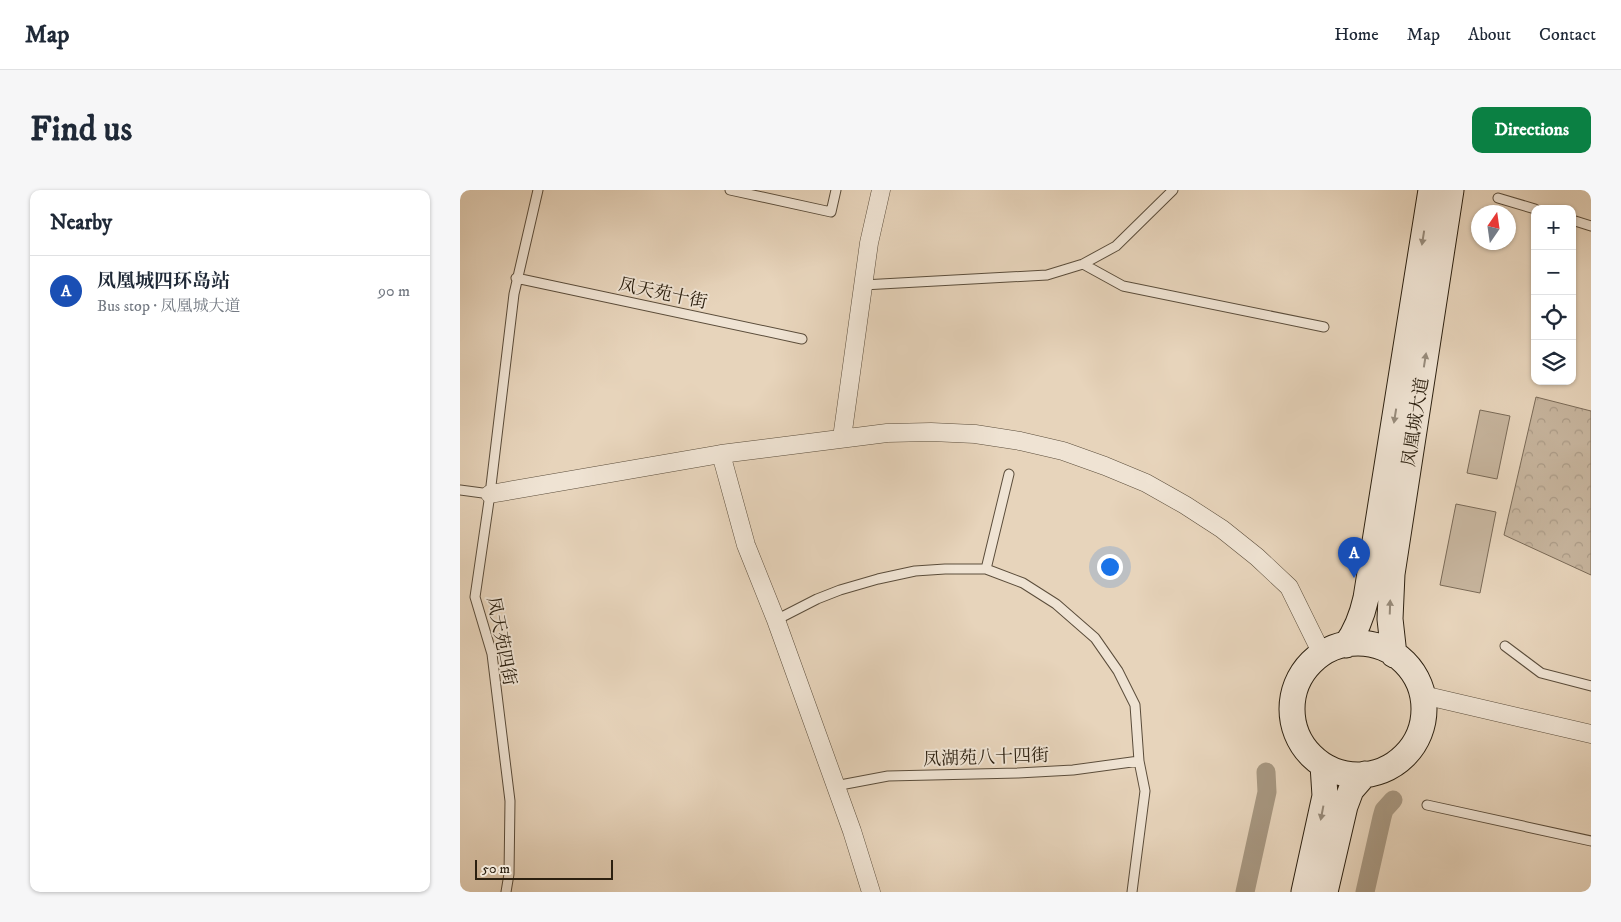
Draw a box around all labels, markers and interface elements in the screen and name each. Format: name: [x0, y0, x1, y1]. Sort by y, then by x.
text: Map: [25, 20, 69, 50]
text: Home: [1334, 24, 1379, 46]
text: Map: [1407, 24, 1440, 46]
text: About: [1468, 24, 1511, 46]
text: Contact: [1539, 24, 1596, 46]
button: Directions: [1472, 107, 1591, 153]
text: Find us: [30, 108, 132, 152]
north arrow: [1471, 205, 1516, 250]
map controls: [1531, 205, 1576, 385]
button: +: [1531, 205, 1576, 250]
text: Nearby: [50, 210, 112, 236]
one-way arrow: [1419, 230, 1427, 246]
button: −: [1531, 250, 1576, 295]
text: 凤凰城四环岛站: [97, 270, 230, 293]
street label: 凤天苑十街: [616, 274, 709, 314]
text: A: [61, 281, 71, 301]
text: 90 m: [378, 281, 410, 301]
button: locate: [1531, 295, 1576, 340]
text: Bus stop · 凤凰城大道: [97, 296, 241, 316]
button: layers: [1531, 340, 1576, 385]
one-way arrow: [1421, 351, 1429, 367]
street label: 凤凰城大道: [1398, 376, 1434, 468]
one-way arrow: [1391, 408, 1399, 424]
pin: A: [1338, 537, 1370, 578]
your location: [1097, 554, 1123, 580]
street label: 凤天苑四街: [482, 595, 520, 687]
one-way arrow: [1386, 599, 1394, 615]
street label: 凤湖苑八十四街: [923, 745, 1049, 771]
one-way arrow: [1317, 805, 1325, 821]
scale bar: [475, 857, 612, 880]
text: 50 m: [482, 860, 510, 878]

